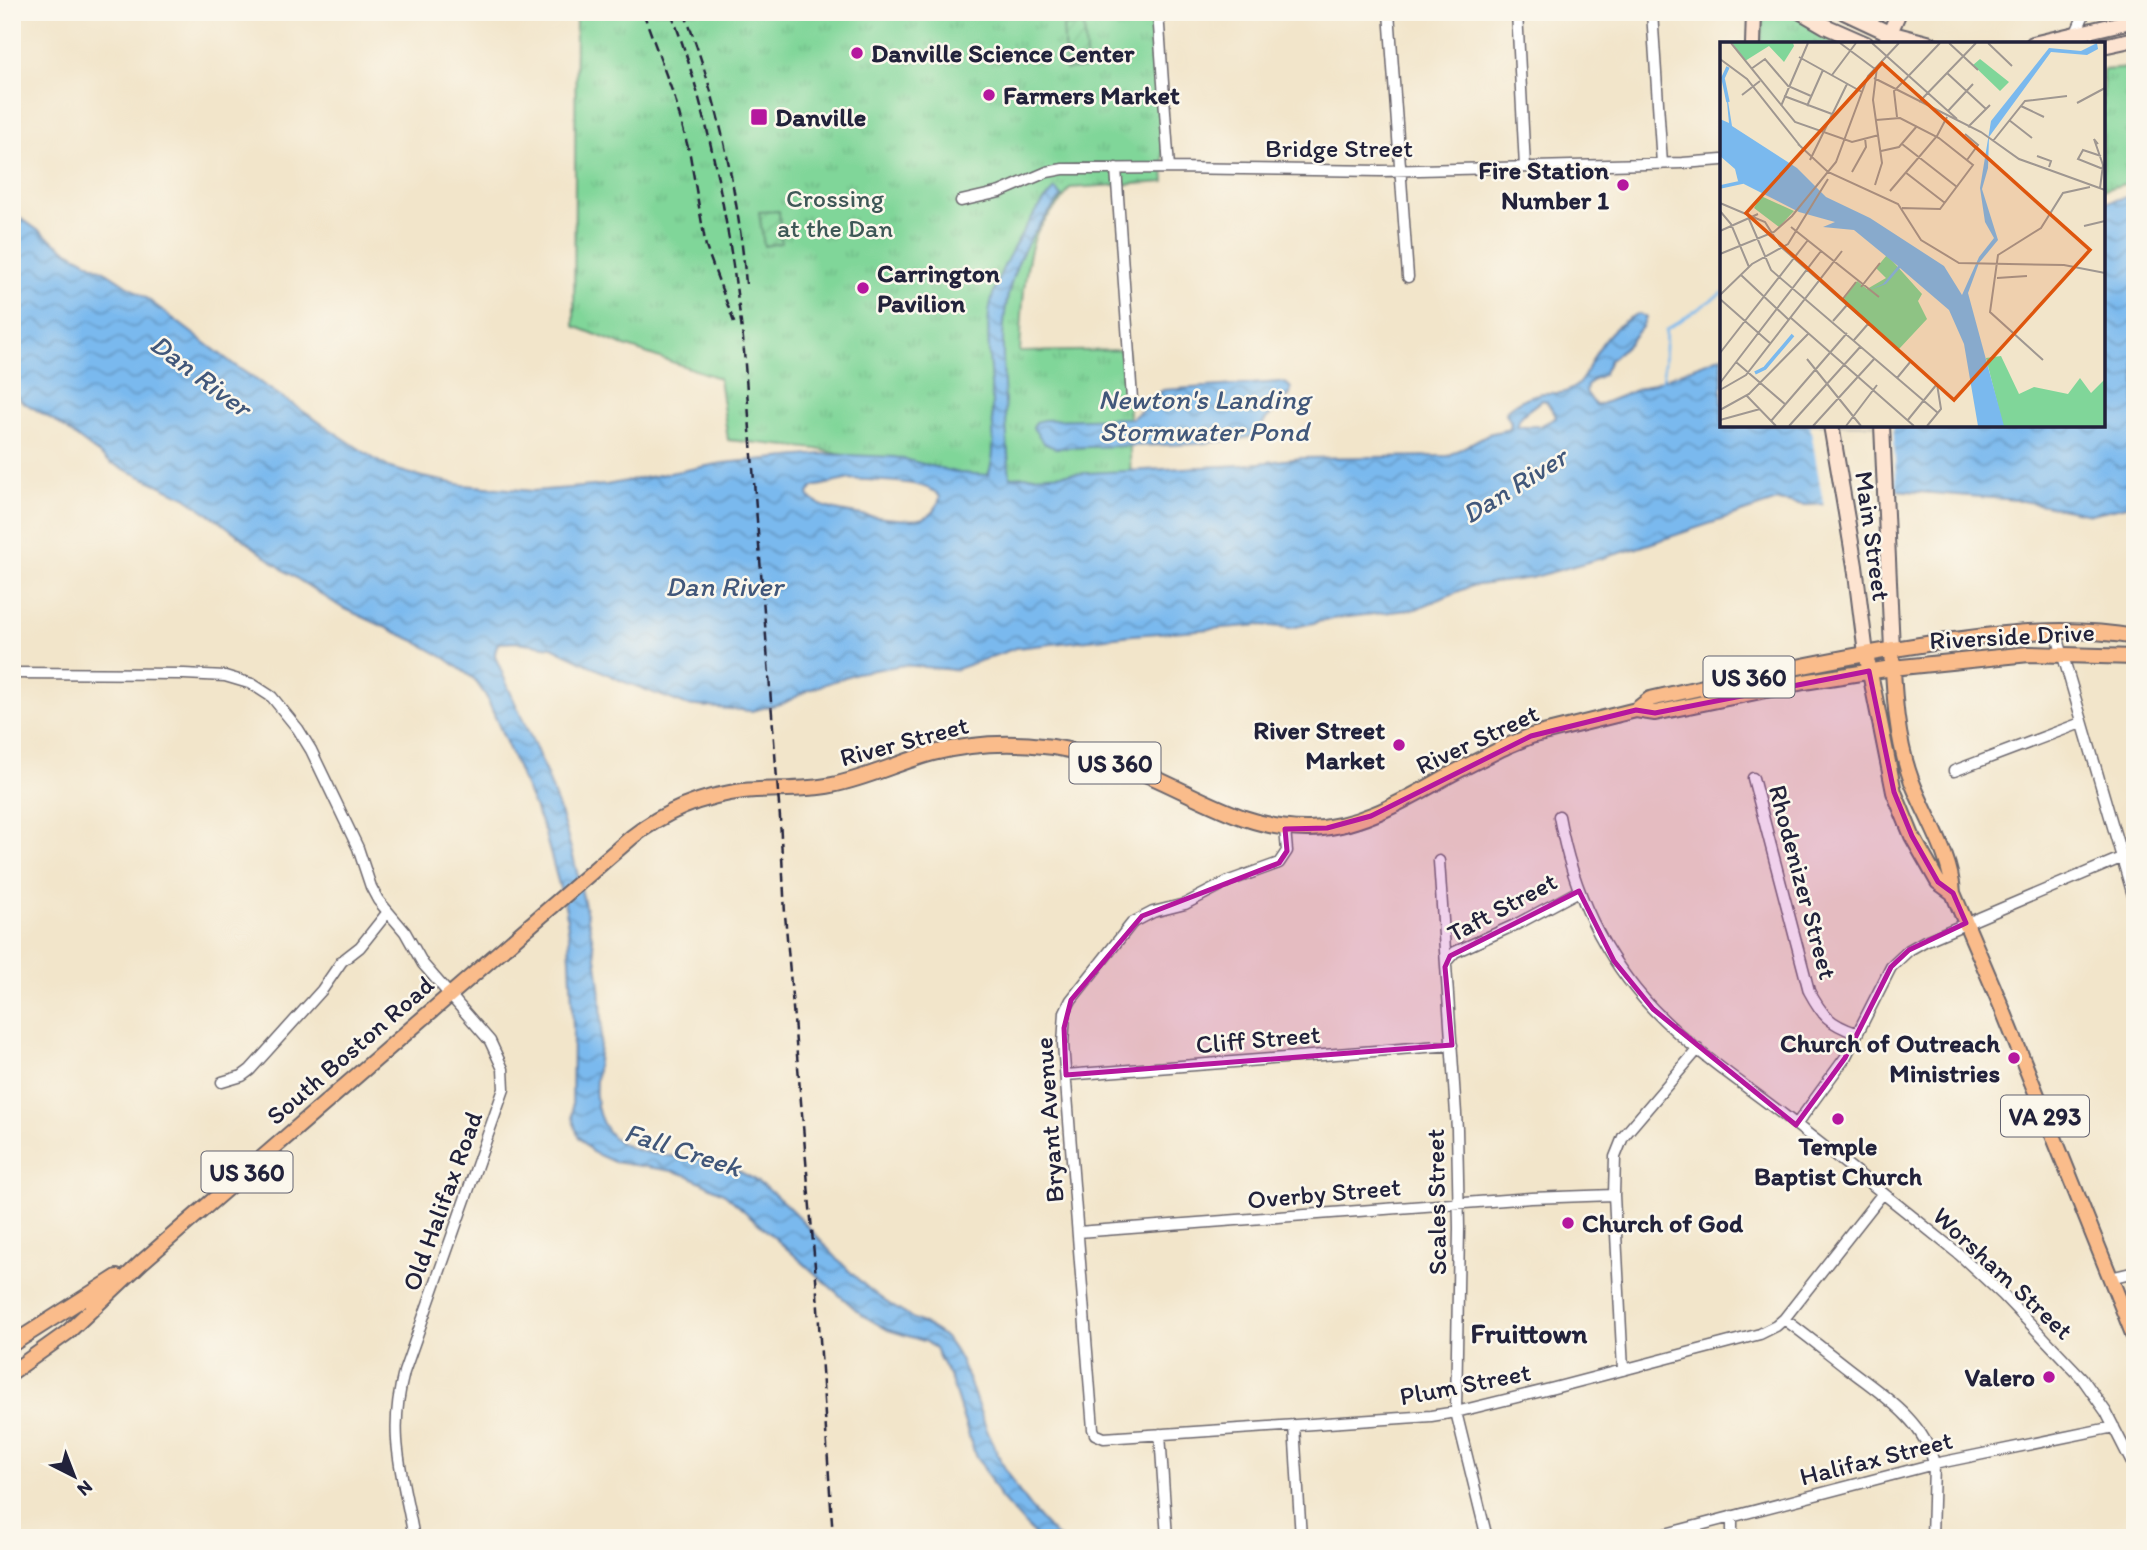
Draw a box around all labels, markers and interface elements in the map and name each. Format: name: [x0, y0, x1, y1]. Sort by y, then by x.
place label: Danville Science Center: [871, 37, 1135, 69]
inset map: [1720, 42, 2105, 427]
marker: Danville Science Center: [849, 45, 865, 61]
place label: Farmers Market: [1003, 79, 1180, 111]
marker: Farmers Market: [981, 87, 997, 103]
place label: Danville: [775, 101, 866, 133]
marker: Danville: [749, 107, 769, 127]
street label: Bridge Street: [1265, 132, 1413, 164]
place label: Fire Station Number 1: [1478, 154, 1609, 216]
marker: Fire Station Number 1: [1615, 177, 1631, 193]
park label: Crossing at the Dan: [777, 182, 893, 244]
place label: Carrington Pavilion: [877, 257, 1000, 319]
marker: Carrington Pavilion: [855, 280, 871, 296]
water label: Dan River: [144, 326, 260, 426]
water label: Newton's Landing Stormwater Pond: [1098, 382, 1314, 448]
water label: Dan River: [1455, 438, 1575, 531]
street label: Main Street: [1848, 469, 1898, 603]
water label: Dan River: [665, 569, 786, 603]
street label: Riverside Drive: [1928, 616, 2096, 656]
road number: US 360: [1704, 656, 1795, 698]
street label: River Street: [1411, 697, 1544, 781]
street label: River Street: [836, 708, 972, 774]
place label: River Street Market: [1253, 714, 1385, 776]
marker: River Street Market: [1391, 737, 1407, 753]
road number: US 360: [1070, 742, 1160, 784]
street label: Rhodenizer Street: [1762, 781, 1844, 983]
street label: Taft Street: [1442, 865, 1562, 949]
street label: South Boston Road: [260, 968, 440, 1132]
street label: Cliff Street: [1194, 1018, 1322, 1060]
place label: Church of Outreach Ministries: [1780, 1027, 2000, 1089]
street label: Bryant Avenue: [1027, 1036, 1071, 1204]
marker: Church of Outreach Ministries: [2006, 1050, 2022, 1066]
road number: VA 293: [2001, 1096, 2089, 1136]
street label: Old Halifax Road: [395, 1107, 489, 1295]
marker: Temple Baptist Church: [1830, 1111, 1846, 1127]
water label: Fall Creek: [620, 1114, 747, 1184]
street label: Scales Street: [1419, 1128, 1453, 1276]
place label: Temple Baptist Church: [1754, 1130, 1923, 1192]
road number: US 360: [202, 1152, 292, 1192]
street label: Overby Street: [1246, 1170, 1402, 1216]
street label: Worsham Street: [1926, 1200, 2080, 1346]
place label: Church of God: [1582, 1207, 1744, 1239]
marker: Church of God: [1560, 1215, 1576, 1231]
district label: Fruittown: [1471, 1316, 1588, 1350]
street label: Plum Street: [1397, 1356, 1533, 1412]
place label: Valero: [1964, 1361, 2035, 1393]
marker: Valero: [2041, 1369, 2057, 1385]
street label: Halifax Street: [1796, 1424, 1956, 1492]
north arrow: [38, 1442, 108, 1512]
text: N: [73, 1475, 98, 1501]

